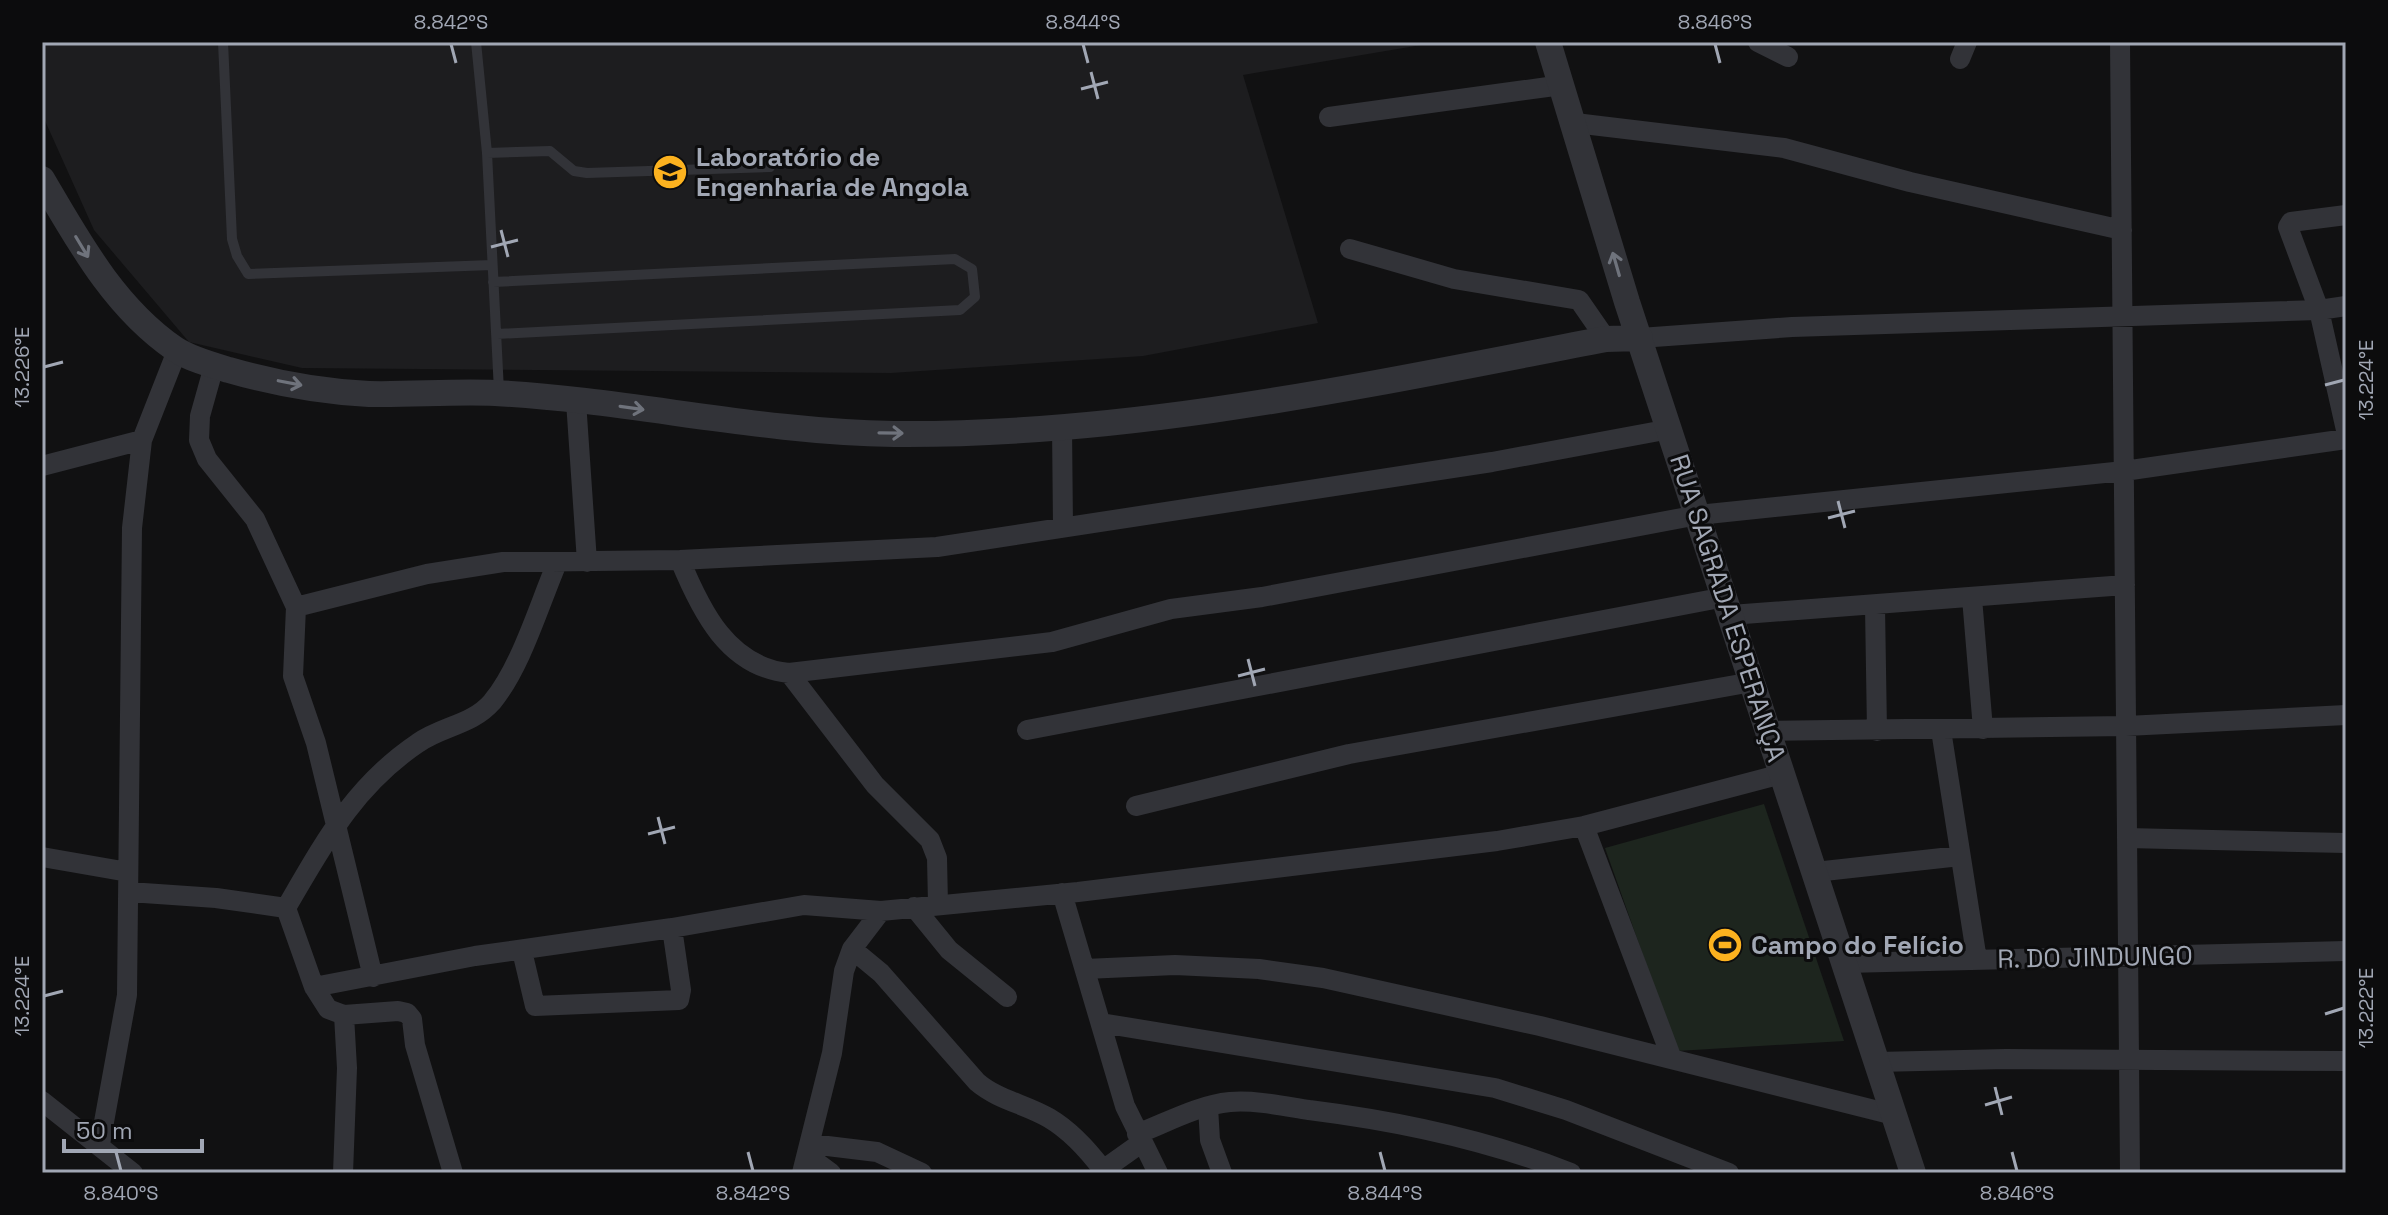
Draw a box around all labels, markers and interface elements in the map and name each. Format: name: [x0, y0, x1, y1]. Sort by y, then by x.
text: 8.842°S: [414, 9, 488, 35]
text: 8.844°S: [1046, 9, 1120, 35]
text: 8.846°S: [1678, 9, 1752, 35]
place label: Laboratório de Engenharia de Angola: [696, 140, 969, 204]
school or university icon: Laboratório de Engenharia de Angola: [651, 153, 689, 191]
one-way arrow: [75, 234, 90, 258]
one-way arrow: [1608, 252, 1623, 278]
text: 13.226°E: [9, 327, 35, 407]
text: 13.224°E: [2353, 340, 2379, 420]
one-way arrow: [276, 377, 302, 392]
one-way arrow: [618, 401, 645, 416]
one-way arrow: [877, 425, 904, 441]
street label: RUA SAGRADA ESPERANÇA: [1662, 450, 1794, 766]
sports icon: Campo do Felício: [1706, 926, 1744, 964]
place label: Campo do Felício: [1751, 928, 1964, 962]
street label: R. DO JINDUNGO: [1997, 938, 2193, 976]
text: 13.224°E: [9, 956, 35, 1036]
text: 13.222°E: [2353, 968, 2379, 1048]
scale bar: [64, 1103, 202, 1153]
text: 50 m: [76, 1115, 133, 1146]
text: 8.840°S: [83, 1180, 159, 1206]
text: 8.842°S: [716, 1180, 790, 1206]
text: 8.844°S: [1348, 1180, 1422, 1206]
text: 8.846°S: [1980, 1180, 2054, 1206]

